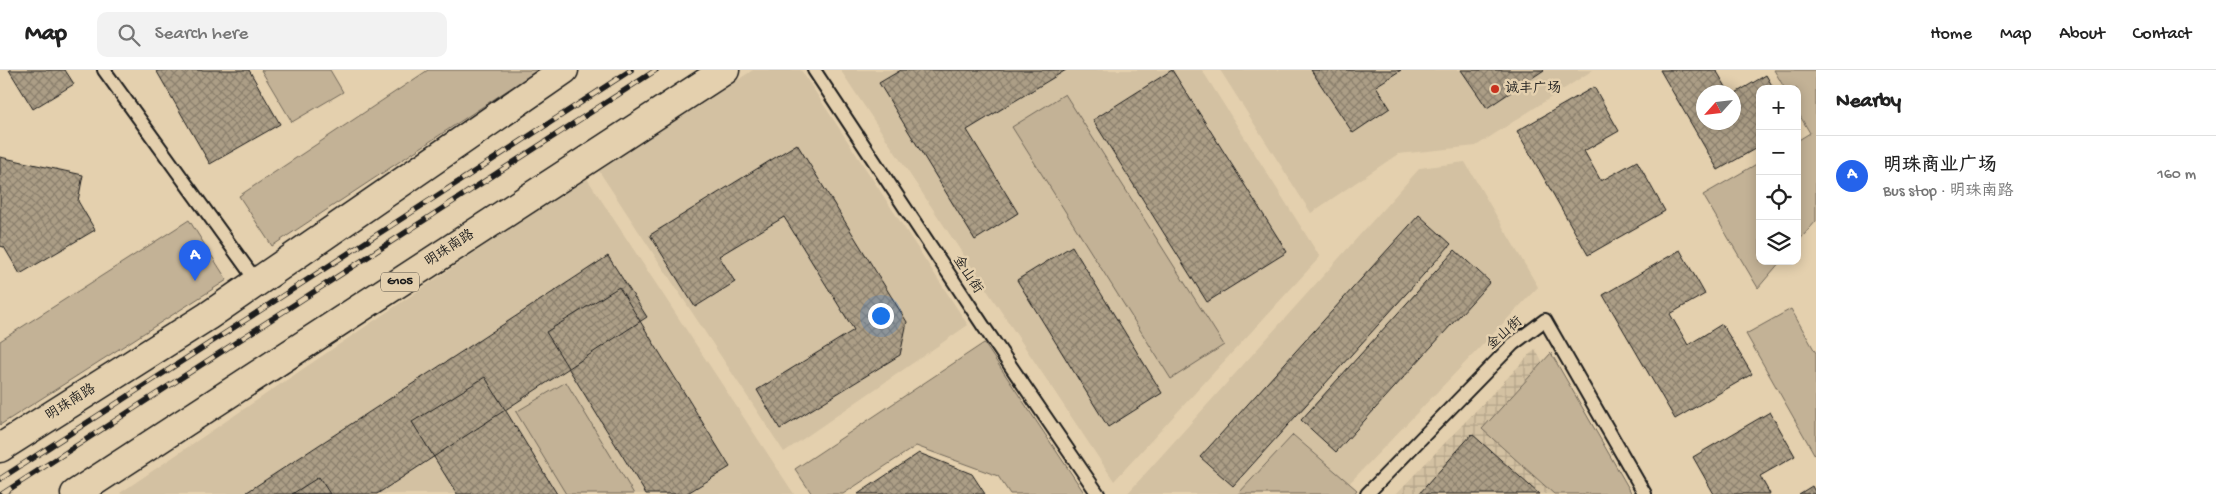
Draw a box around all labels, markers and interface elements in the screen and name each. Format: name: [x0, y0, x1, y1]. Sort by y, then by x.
search box: [97, 12, 447, 57]
text: Map: [25, 20, 67, 49]
icon: search: [115, 21, 143, 49]
text: Search here: [155, 23, 248, 46]
text: Home: [1930, 24, 1972, 45]
text: Map: [2000, 24, 2031, 45]
text: About: [2059, 24, 2105, 45]
text: Contact: [2133, 24, 2191, 45]
place label: 诚丰广场: [1505, 80, 1561, 98]
marker: 诚丰广场: [1489, 83, 1501, 95]
north arrow: [1696, 85, 1741, 130]
map controls: [1756, 85, 1801, 265]
button: +: [1756, 85, 1801, 130]
text: Nearby: [1836, 90, 1901, 115]
button: −: [1756, 130, 1801, 175]
text: 明珠商业广场: [1883, 155, 1997, 178]
text: A: [1847, 166, 1857, 185]
text: 160 m: [2157, 166, 2196, 185]
button: locate: [1756, 175, 1801, 220]
text: Bus stop · 明珠南路: [1883, 183, 2014, 202]
button: layers: [1756, 220, 1801, 265]
street label: 明珠南路: [421, 226, 478, 271]
pin: A: [179, 240, 211, 281]
street label: 金山街: [948, 252, 986, 297]
road number: G105: [381, 272, 419, 292]
your location: [868, 303, 894, 329]
street label: 金山街: [1483, 313, 1526, 354]
street label: 明珠南路: [42, 380, 99, 425]

